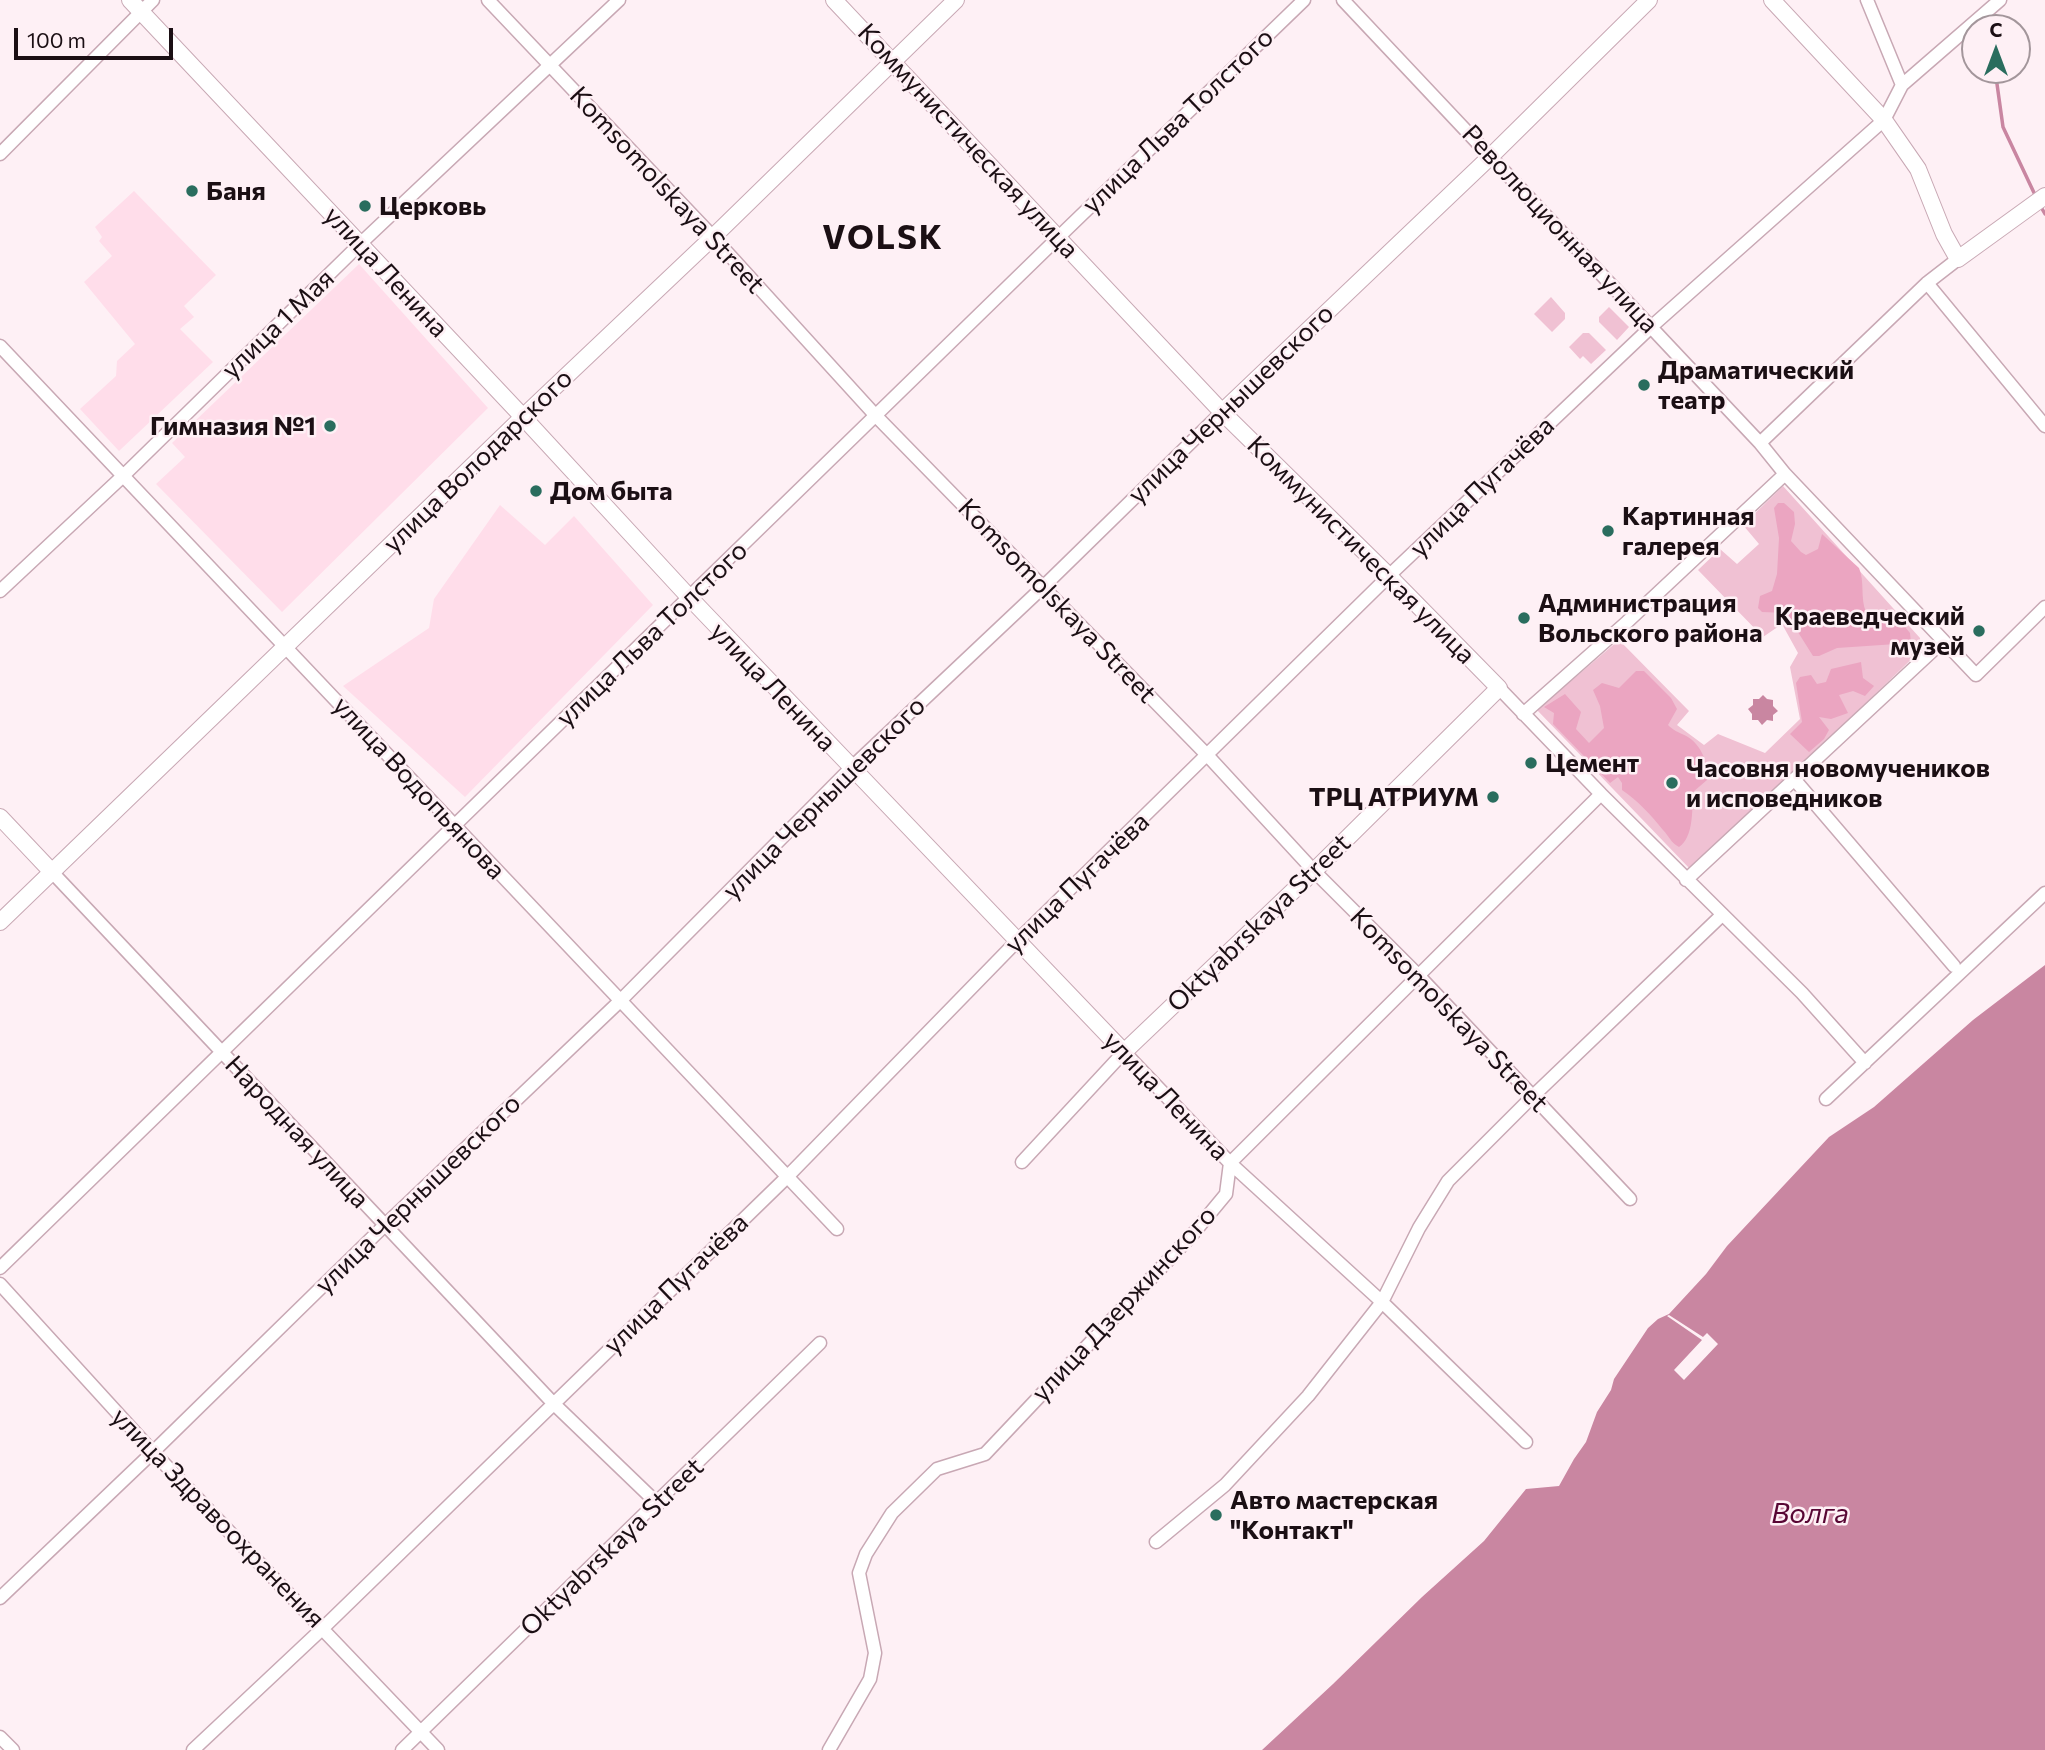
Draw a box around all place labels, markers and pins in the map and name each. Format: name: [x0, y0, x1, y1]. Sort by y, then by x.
place label: Баня: [206, 175, 266, 207]
marker: Баня: [184, 183, 200, 199]
place label: Церковь: [379, 190, 486, 222]
marker: Церковь: [357, 198, 373, 214]
place label: Драматический театр: [1658, 354, 1854, 416]
marker: Драматический театр: [1636, 377, 1652, 393]
place label: Гимназия №1: [150, 410, 316, 442]
marker: Гимназия №1: [322, 418, 338, 434]
place label: Дом быта: [550, 475, 673, 507]
marker: Дом быта: [528, 483, 544, 499]
place label: Картинная галерея: [1622, 500, 1755, 562]
marker: Картинная галерея: [1600, 523, 1616, 539]
place label: Администрация Вольского района: [1538, 587, 1762, 648]
place label: Краеведческий музей: [1775, 600, 1965, 662]
marker: Администрация Вольского района: [1516, 610, 1532, 626]
marker: Краеведческий музей: [1971, 623, 1987, 639]
place label: Цемент: [1545, 747, 1639, 779]
place label: Часовня новомучеников и исповедников: [1686, 752, 1990, 814]
marker: Цемент: [1523, 755, 1539, 771]
marker: Часовня новомучеников и исповедников: [1664, 775, 1680, 791]
place label: ТРЦ АТРИУМ: [1309, 781, 1479, 813]
marker: ТРЦ АТРИУМ: [1485, 789, 1501, 805]
place label: Авто мастерская "Контакт": [1230, 1484, 1438, 1546]
marker: Авто мастерская "Контакт": [1208, 1507, 1224, 1523]

